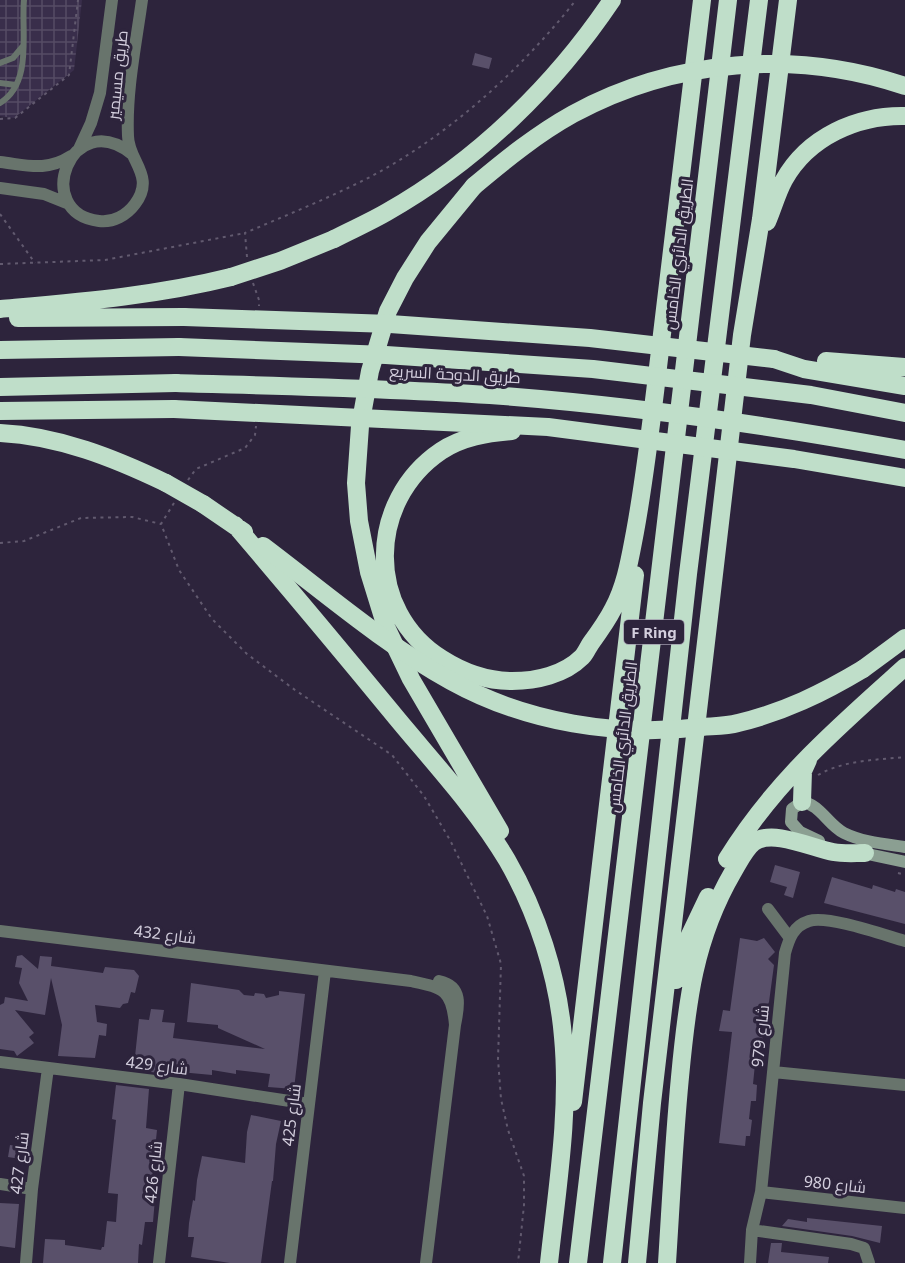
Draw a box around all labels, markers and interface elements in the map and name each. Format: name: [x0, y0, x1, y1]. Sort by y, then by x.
street label: طريق مسيمير: [101, 29, 133, 122]
street label: الطريق الدائري الخامس: [658, 177, 701, 331]
street label: طريق الدوحة السريع: [389, 360, 521, 389]
road number: F Ring: [624, 620, 684, 644]
street label: الطريق الدائري الخامس: [602, 660, 645, 814]
street label: شارع 432: [132, 919, 197, 950]
street label: شارع 979: [746, 1004, 775, 1068]
street label: شارع 429: [124, 1050, 189, 1081]
street label: شارع 425: [276, 1083, 307, 1148]
street label: شارع 427: [4, 1131, 35, 1196]
street label: شارع 426: [139, 1140, 168, 1204]
street label: شارع 980: [803, 1170, 867, 1199]

